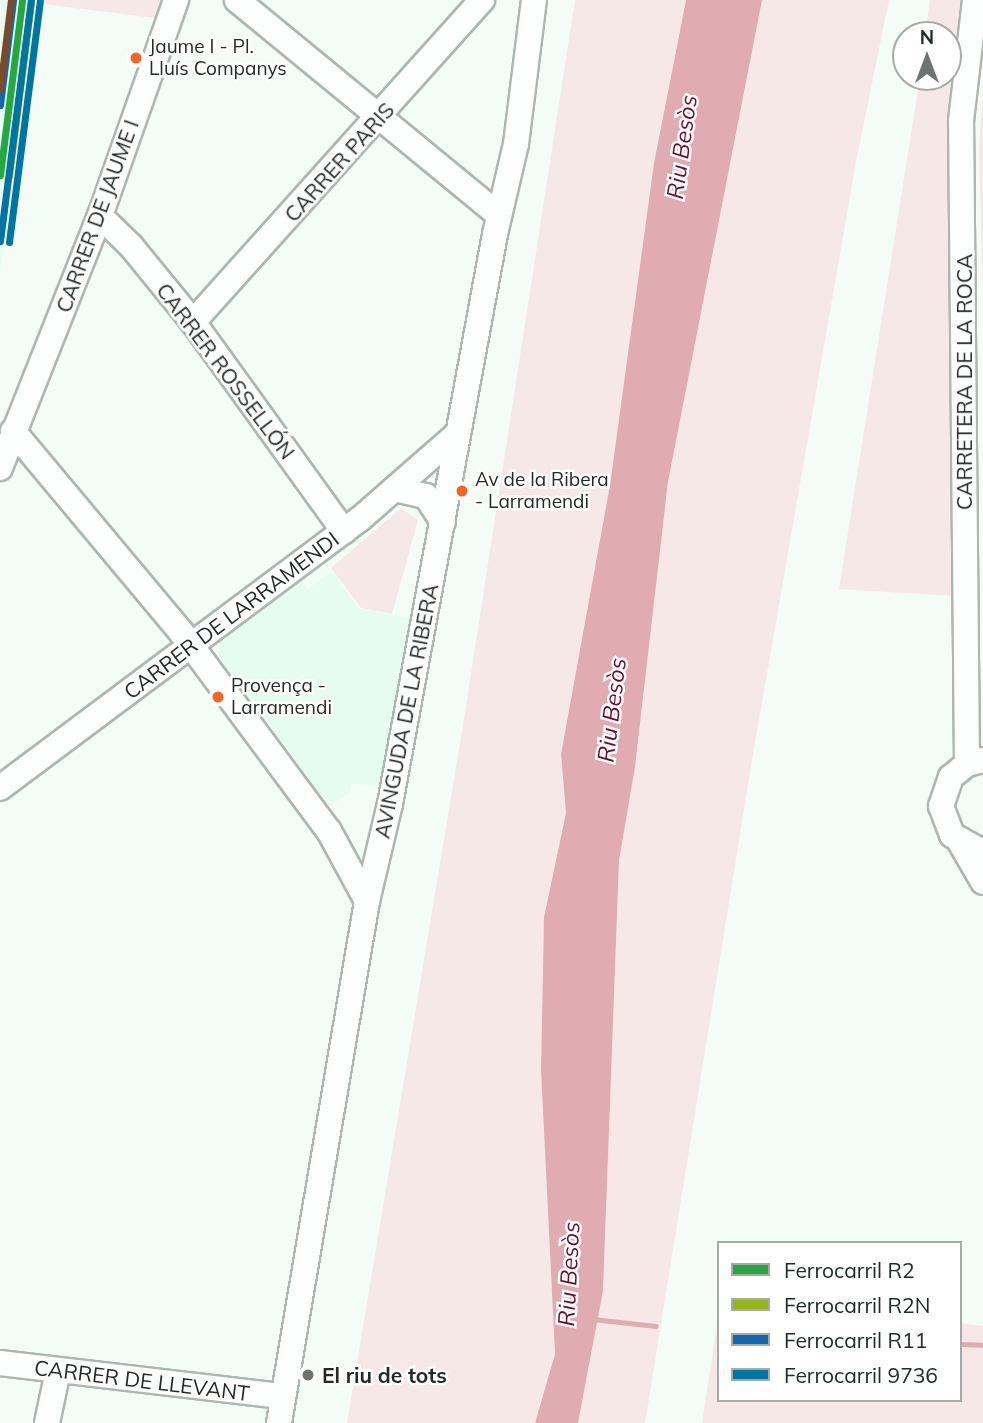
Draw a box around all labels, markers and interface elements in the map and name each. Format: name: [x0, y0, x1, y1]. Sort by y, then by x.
north arrow: [892, 21, 962, 91]
text: N: [920, 25, 934, 49]
place label: Jaume I - Pl. Lluís Companys: [149, 36, 287, 80]
marker: Jaume I - Pl. Lluís Companys: [129, 51, 143, 65]
water label: Riu Besòs: [661, 93, 703, 201]
street label: CARRER PARIS: [279, 97, 399, 227]
street label: CARRER DE JAUME I: [50, 116, 144, 316]
street label: CARRETERA DE LA ROCA: [951, 254, 977, 510]
street label: CARRER ROSSELLÓN: [152, 278, 300, 464]
place label: Av de la Ribera - Larramendi: [475, 469, 609, 513]
marker: Av de la Ribera - Larramendi: [455, 484, 469, 498]
street label: CARRER DE LARRAMENDI: [119, 526, 343, 704]
street label: AVINGUDA DE LA RIBERA: [369, 582, 443, 840]
water label: Riu Besòs: [592, 656, 632, 764]
place label: Provença - Larramendi: [231, 675, 332, 719]
marker: Provença - Larramendi: [211, 690, 225, 704]
water label: Riu Besòs: [552, 1221, 586, 1327]
legend: [717, 1241, 962, 1402]
text: Ferrocarril R2: [784, 1257, 915, 1283]
text: Ferrocarril R2N: [784, 1292, 930, 1318]
text: Ferrocarril R11: [784, 1327, 927, 1353]
street label: CARRER DE LLEVANT: [33, 1354, 251, 1406]
place label: El riu de tots: [322, 1362, 447, 1388]
text: Ferrocarril 9736: [784, 1362, 938, 1388]
marker: El riu de tots: [300, 1367, 316, 1383]

